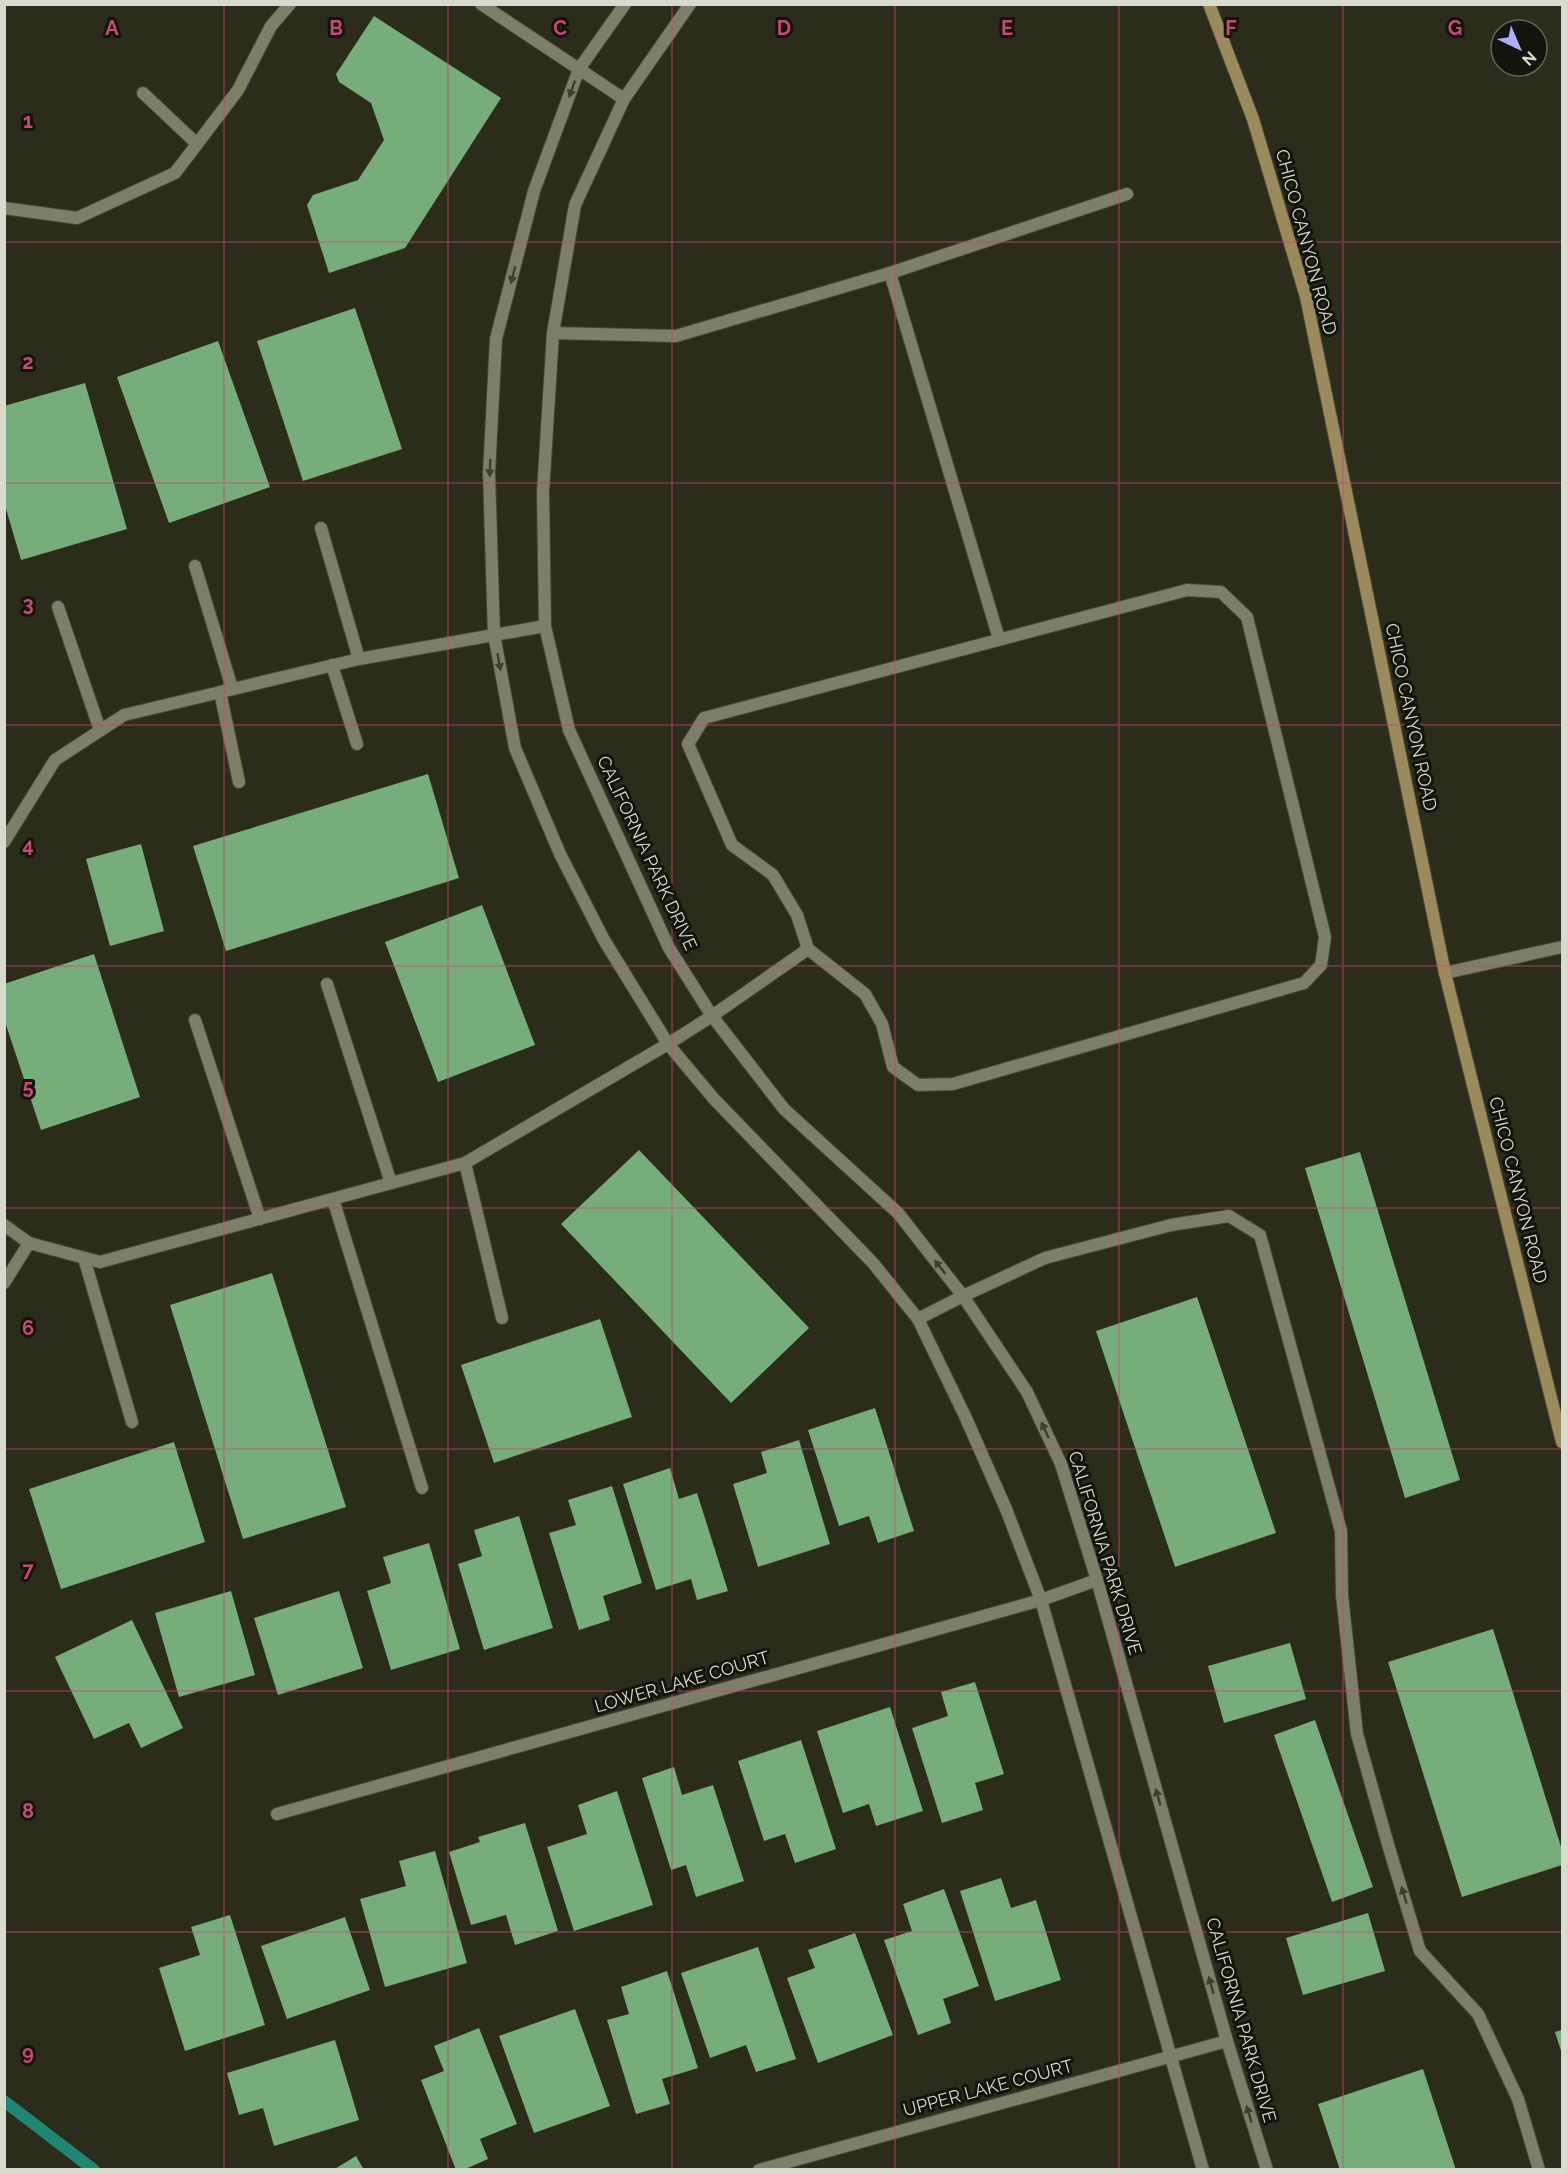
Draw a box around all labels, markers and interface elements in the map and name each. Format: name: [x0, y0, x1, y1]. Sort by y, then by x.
text: A: [105, 16, 119, 40]
text: B: [329, 16, 343, 40]
text: C: [553, 16, 567, 40]
text: D: [777, 16, 791, 40]
text: E: [1001, 16, 1013, 40]
text: F: [1225, 16, 1237, 40]
text: G: [1448, 16, 1462, 40]
north arrow: [1489, 18, 1549, 78]
text: N: [1518, 47, 1540, 70]
one-way arrow: [566, 80, 576, 98]
text: 1: [23, 109, 33, 133]
street label: CHICO CANYON ROAD: [1272, 147, 1341, 337]
one-way arrow: [507, 266, 517, 284]
text: 2: [22, 350, 34, 374]
one-way arrow: [485, 458, 495, 477]
text: 3: [22, 592, 34, 616]
street label: CHICO CANYON ROAD: [1381, 621, 1442, 813]
one-way arrow: [495, 653, 504, 672]
street label: CALIFORNIA PARK DRIVE: [593, 752, 702, 953]
text: 4: [22, 833, 34, 857]
text: 5: [22, 1075, 34, 1099]
street label: CHICO CANYON ROAD: [1485, 1094, 1552, 1285]
one-way arrow: [935, 1259, 947, 1274]
text: 6: [22, 1316, 34, 1340]
one-way arrow: [1041, 1422, 1050, 1439]
street label: CALIFORNIA PARK DRIVE: [1064, 1448, 1147, 1657]
text: 7: [22, 1558, 34, 1582]
street label: LOWER LAKE COURT: [592, 1646, 772, 1717]
one-way arrow: [1153, 1788, 1162, 1806]
text: 8: [22, 1799, 34, 1823]
one-way arrow: [1399, 1886, 1408, 1904]
street label: CALIFORNIA PARK DRIVE: [1202, 1915, 1281, 2125]
one-way arrow: [1206, 1976, 1215, 1994]
text: 9: [22, 2041, 34, 2065]
street label: UPPER LAKE COURT: [901, 2055, 1075, 2120]
one-way arrow: [1244, 2105, 1253, 2123]

